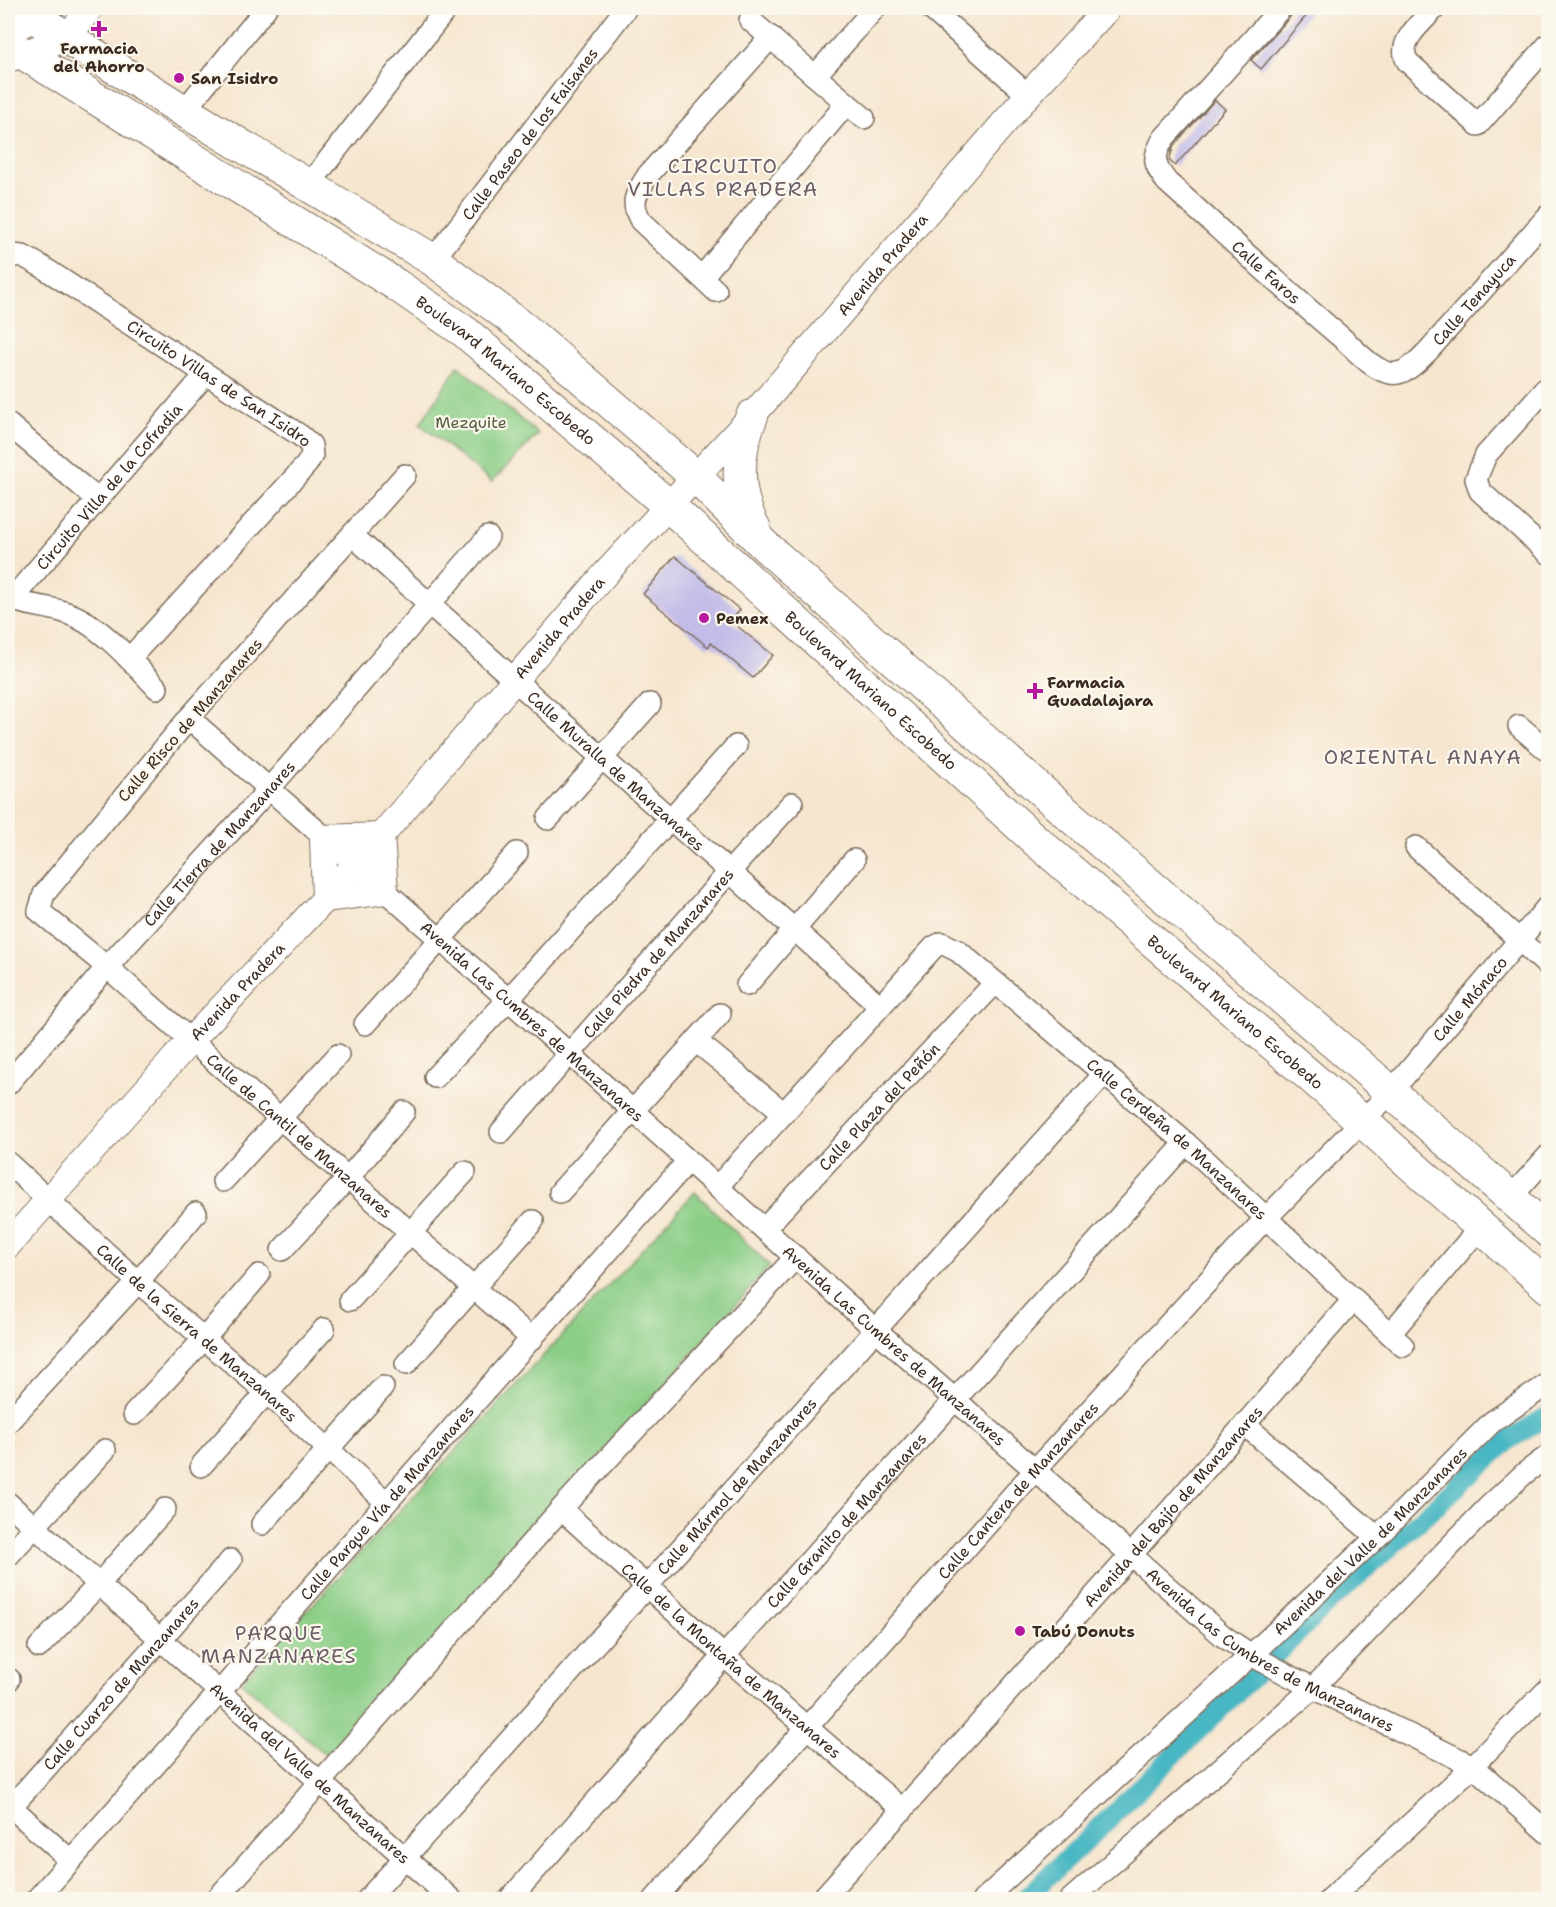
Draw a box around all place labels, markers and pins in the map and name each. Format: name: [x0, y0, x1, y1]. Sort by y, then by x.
marker: Farmacia del Ahorro: [92, 22, 106, 36]
place label: Farmacia del Ahorro: [53, 38, 145, 77]
place label: San Isidro: [191, 68, 279, 89]
marker: San Isidro: [172, 71, 186, 85]
place label: Pemex: [716, 608, 768, 629]
marker: Pemex: [697, 611, 711, 625]
place label: Farmacia Guadalajara: [1047, 672, 1153, 711]
marker: Farmacia Guadalajara: [1028, 684, 1042, 698]
place label: Tabú Donuts: [1032, 1621, 1135, 1642]
marker: Tabú Donuts: [1013, 1624, 1027, 1638]

